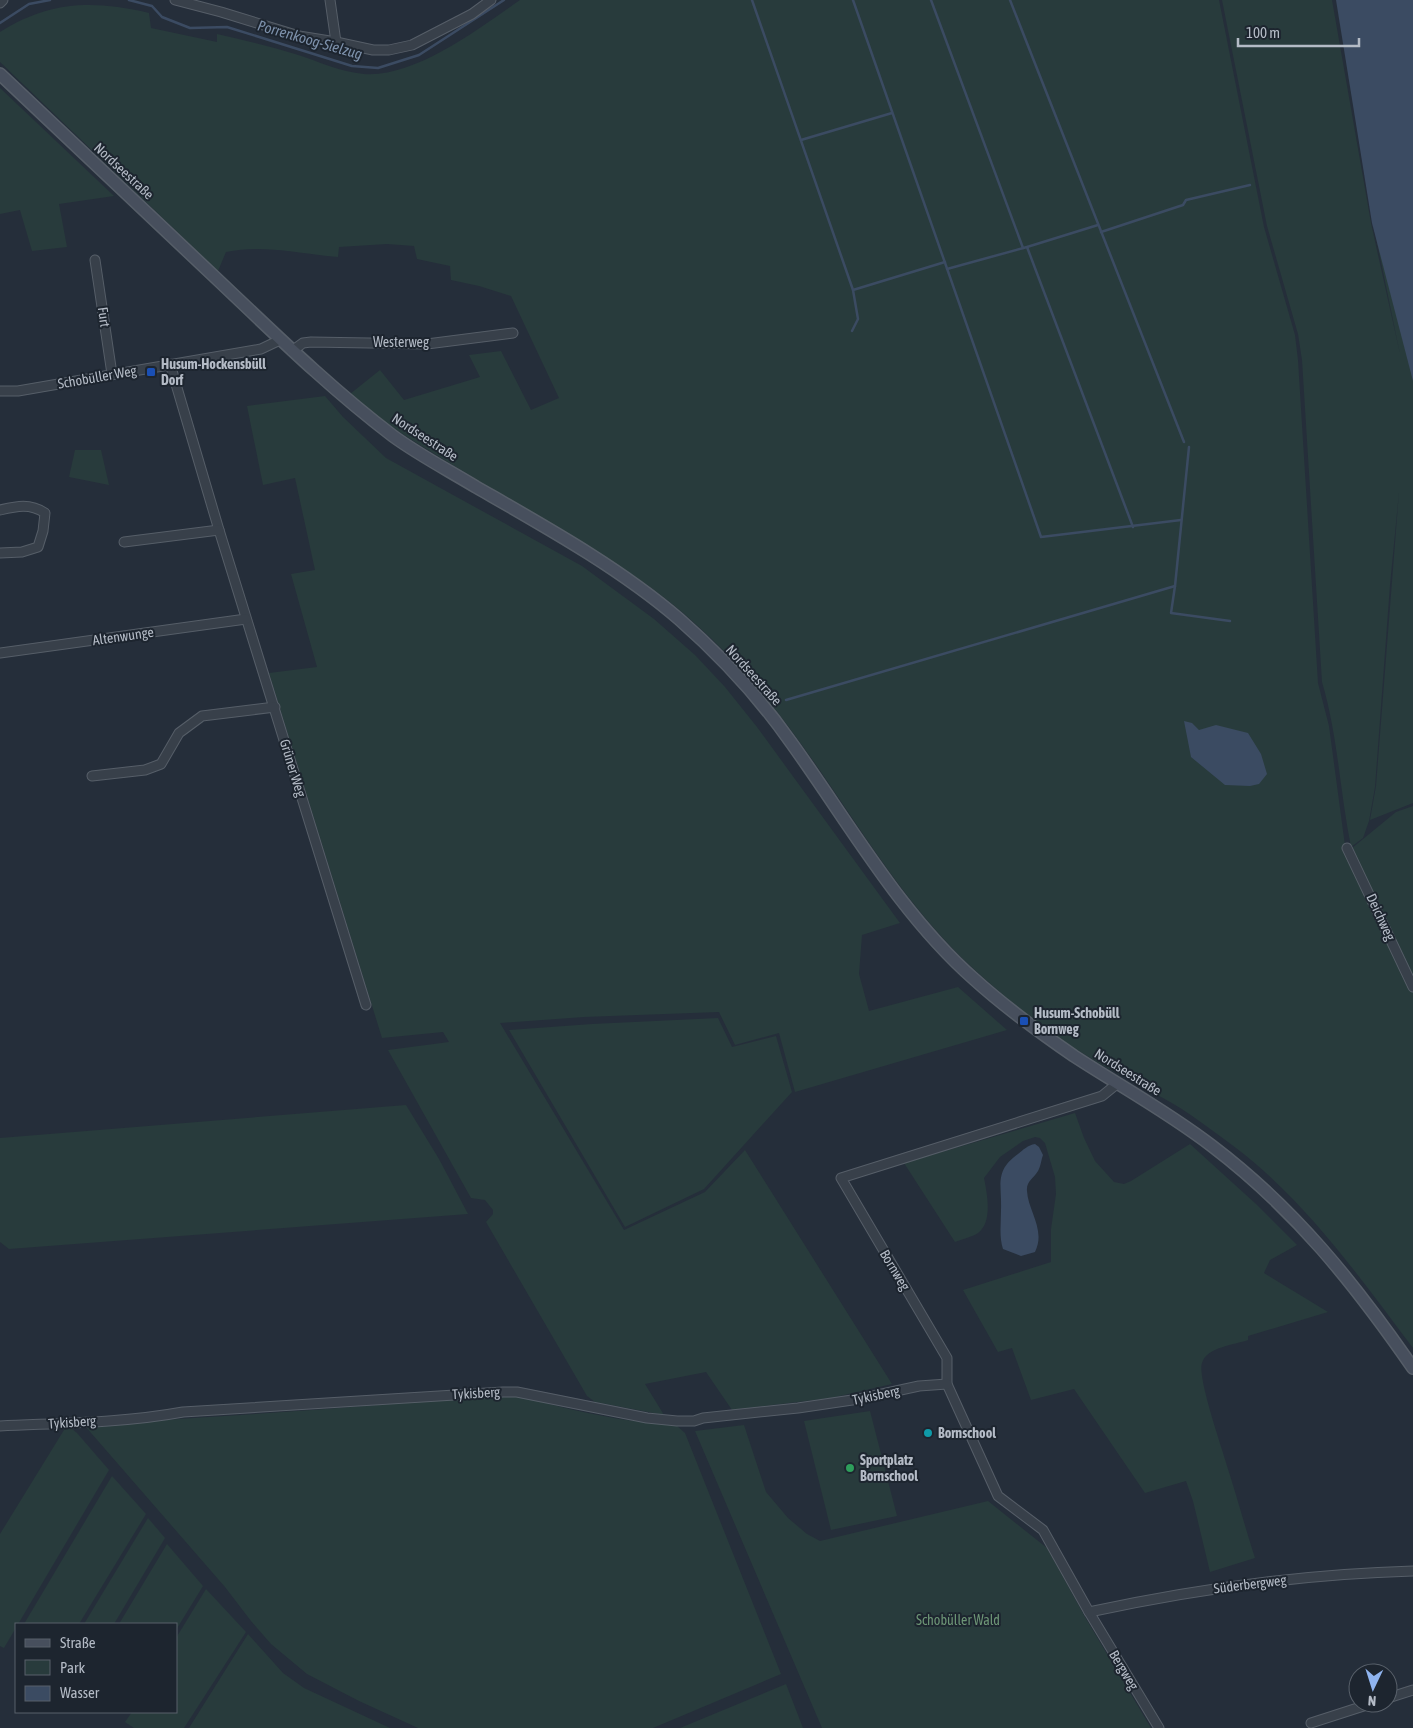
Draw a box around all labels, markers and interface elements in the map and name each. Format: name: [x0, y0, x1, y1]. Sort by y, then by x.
scale bar: [1238, 15, 1359, 47]
water label: Porrenkoog-Sielzug: [256, 16, 364, 63]
text: 100 m: [1246, 24, 1280, 41]
street label: Nordseestraße: [91, 139, 157, 203]
street label: Furt: [95, 306, 113, 328]
street label: Westerweg: [373, 334, 429, 350]
place label: Husum-Hockensbüll Dorf: [161, 356, 266, 388]
street label: Schobüller Weg: [56, 362, 138, 392]
marker: Husum-Hockensbüll Dorf: [145, 366, 157, 378]
street label: Nordseestraße: [389, 410, 461, 464]
street label: Altenwunge: [91, 624, 155, 648]
street label: Nordseestraße: [723, 642, 785, 708]
street label: Grüner Weg: [277, 737, 309, 799]
street label: Deichweg: [1363, 891, 1399, 943]
place label: Husum-Schobüll Bornweg: [1034, 1005, 1120, 1037]
marker: Husum-Schobüll Bornweg: [1018, 1015, 1030, 1027]
street label: Nordseestraße: [1092, 1045, 1164, 1099]
street label: Bornweg: [877, 1247, 913, 1293]
street label: Tykisberg: [851, 1382, 901, 1408]
street label: Tykisberg: [452, 1384, 500, 1402]
street label: Tykisberg: [48, 1412, 96, 1432]
place label: Bornschool: [938, 1425, 996, 1441]
marker: Bornschool: [922, 1427, 934, 1439]
place label: Sportplatz Bornschool: [860, 1452, 918, 1484]
marker: Sportplatz Bornschool: [844, 1462, 856, 1474]
street label: Süderbergweg: [1213, 1572, 1287, 1596]
park label: Schobüller Wald: [916, 1612, 1000, 1628]
legend: [15, 1623, 178, 1713]
text: Straße: [60, 1634, 96, 1651]
street label: Bergweg: [1106, 1647, 1142, 1693]
text: Park: [60, 1659, 85, 1676]
north arrow: [1348, 1663, 1398, 1713]
text: Wasser: [60, 1684, 100, 1701]
text: N: [1367, 1693, 1377, 1709]

